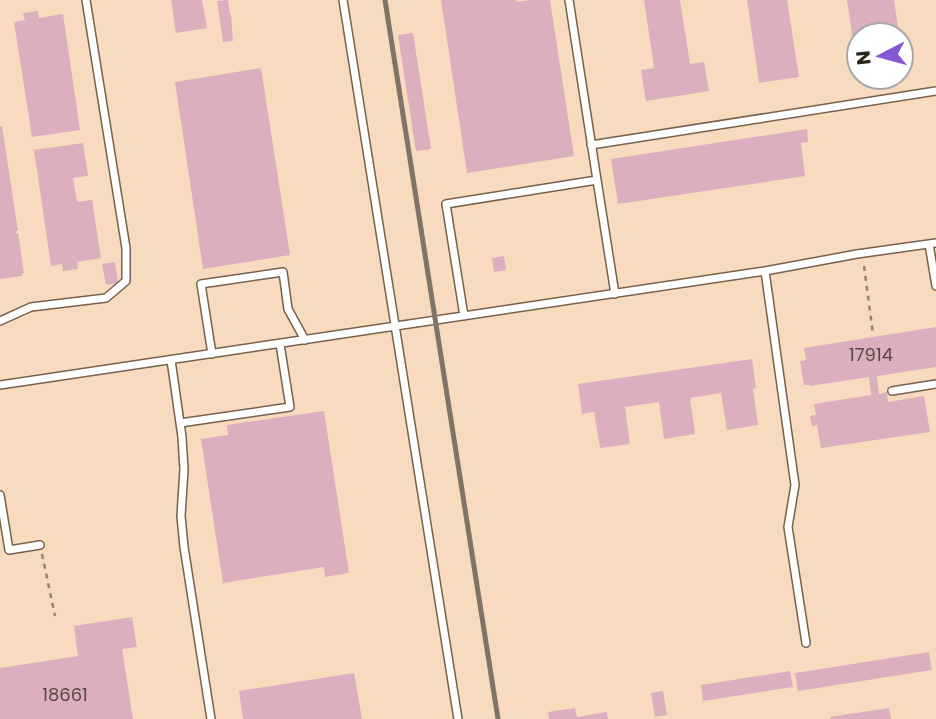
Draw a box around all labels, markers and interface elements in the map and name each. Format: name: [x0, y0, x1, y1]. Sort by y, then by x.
north arrow: [845, 21, 915, 91]
text: N: [849, 49, 878, 66]
house number: 17914: [849, 342, 893, 367]
house number: 18661: [42, 682, 88, 707]

